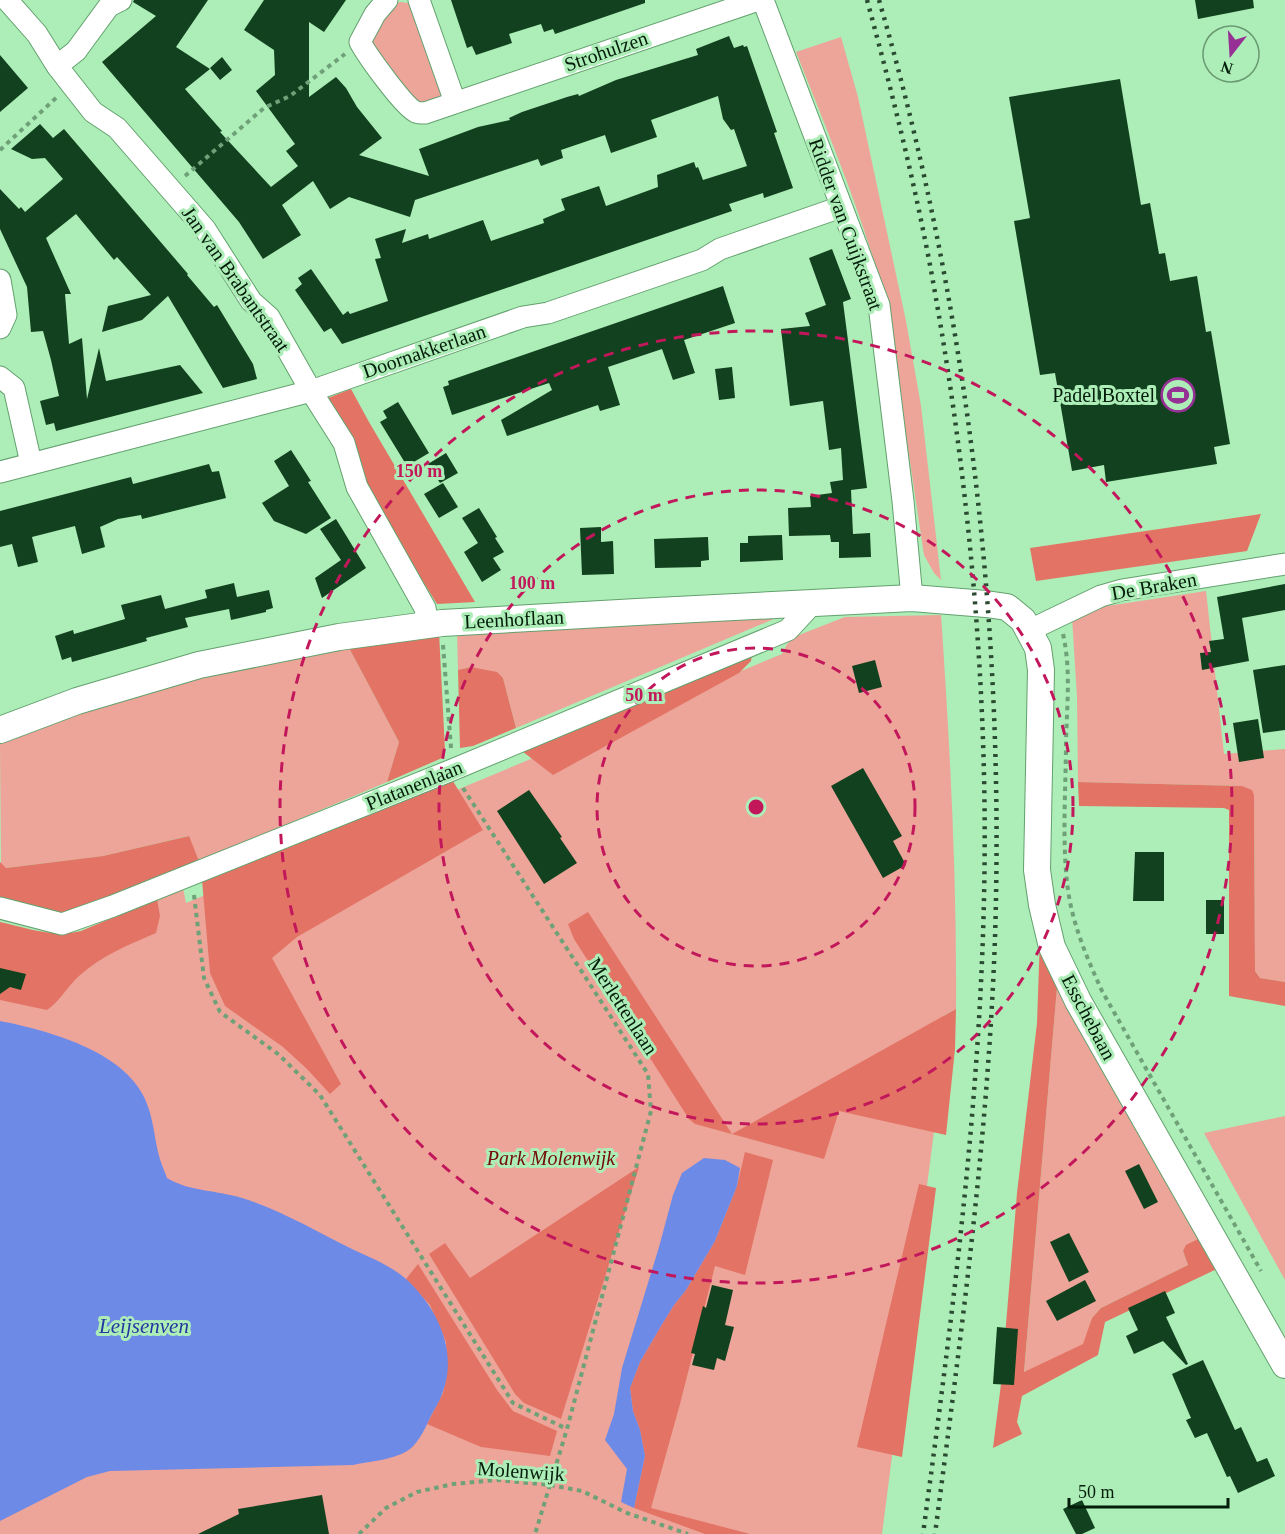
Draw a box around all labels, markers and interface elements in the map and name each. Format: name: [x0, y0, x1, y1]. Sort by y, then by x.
north arrow: [1201, 24, 1261, 84]
street label: Strohulzen: [561, 26, 651, 76]
text: N: [1218, 58, 1235, 78]
street label: Ridder van Cuijkstraat: [804, 135, 887, 314]
street label: Jan van Brabantstraat: [178, 202, 295, 356]
street label: Doornakkerlaan: [360, 320, 488, 382]
sports icon: Padel Boxtel: [1160, 377, 1196, 413]
place label: Padel Boxtel: [1052, 384, 1155, 406]
text: 150 m: [396, 461, 442, 481]
street label: De Braken: [1110, 568, 1198, 604]
text: 100 m: [509, 573, 555, 593]
street label: Leenhoflaan: [464, 605, 564, 633]
text: 50 m: [625, 685, 663, 705]
street label: Platanenlaan: [363, 756, 465, 814]
centre of rings: [746, 797, 766, 817]
street label: Merlettenlaan: [584, 953, 662, 1059]
street label: Esschebaan: [1057, 971, 1121, 1063]
park label: Park Molenwijk: [486, 1147, 616, 1170]
water label: Leijsenven: [98, 1314, 189, 1338]
street label: Molenwijk: [476, 1457, 566, 1486]
scale bar: [1069, 1471, 1228, 1509]
text: 50 m: [1078, 1482, 1115, 1502]

